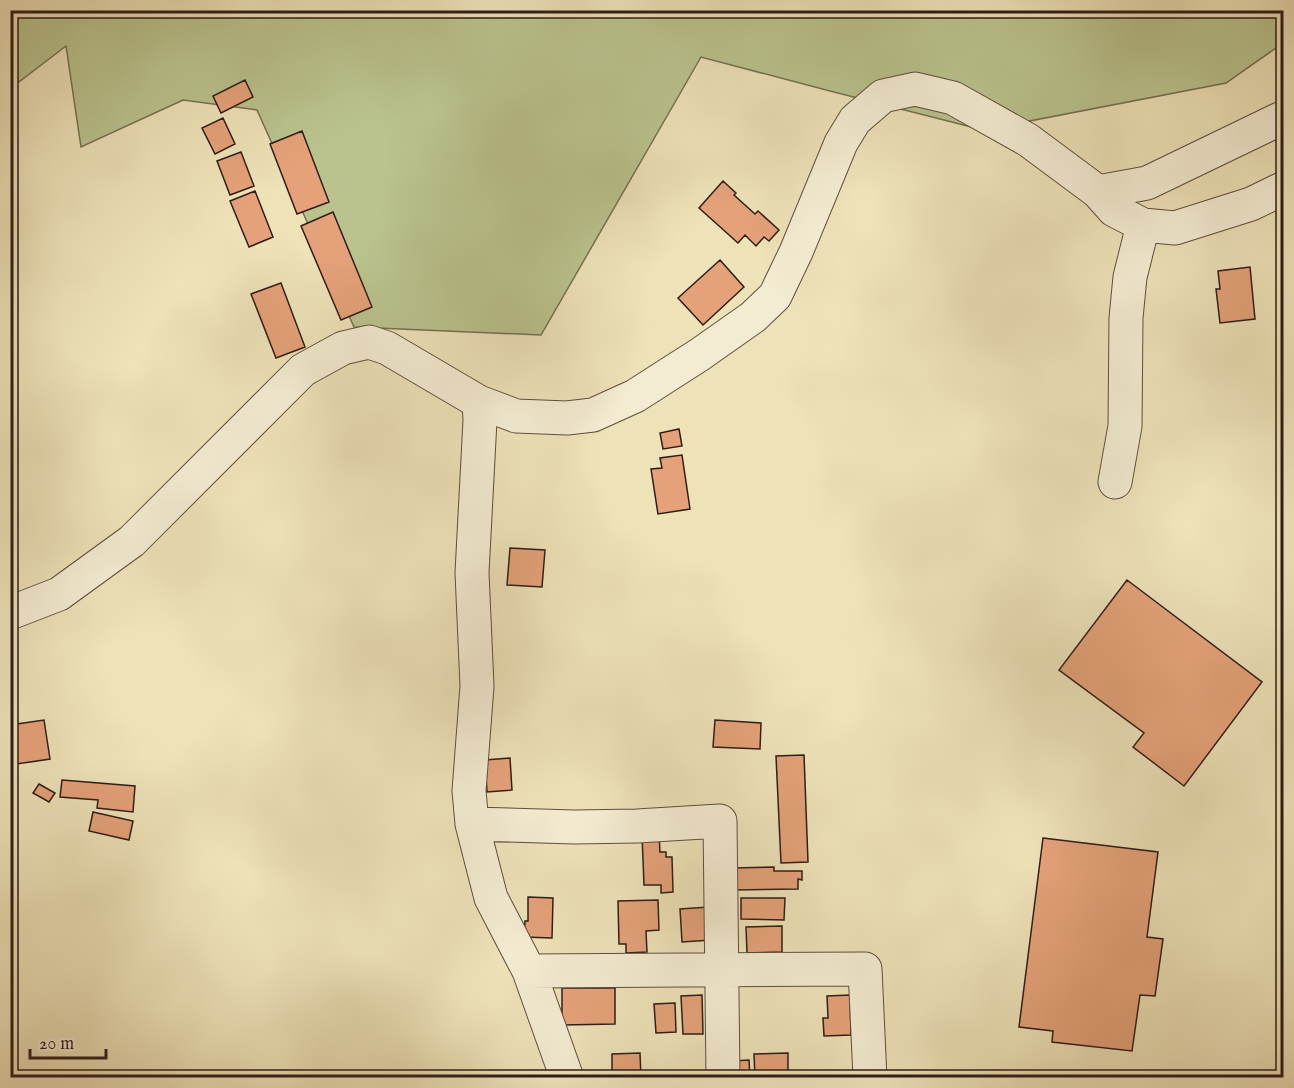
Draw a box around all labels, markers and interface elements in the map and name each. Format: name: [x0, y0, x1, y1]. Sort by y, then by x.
scale bar: [30, 1022, 106, 1060]
text: 20 m: [39, 1033, 74, 1056]

